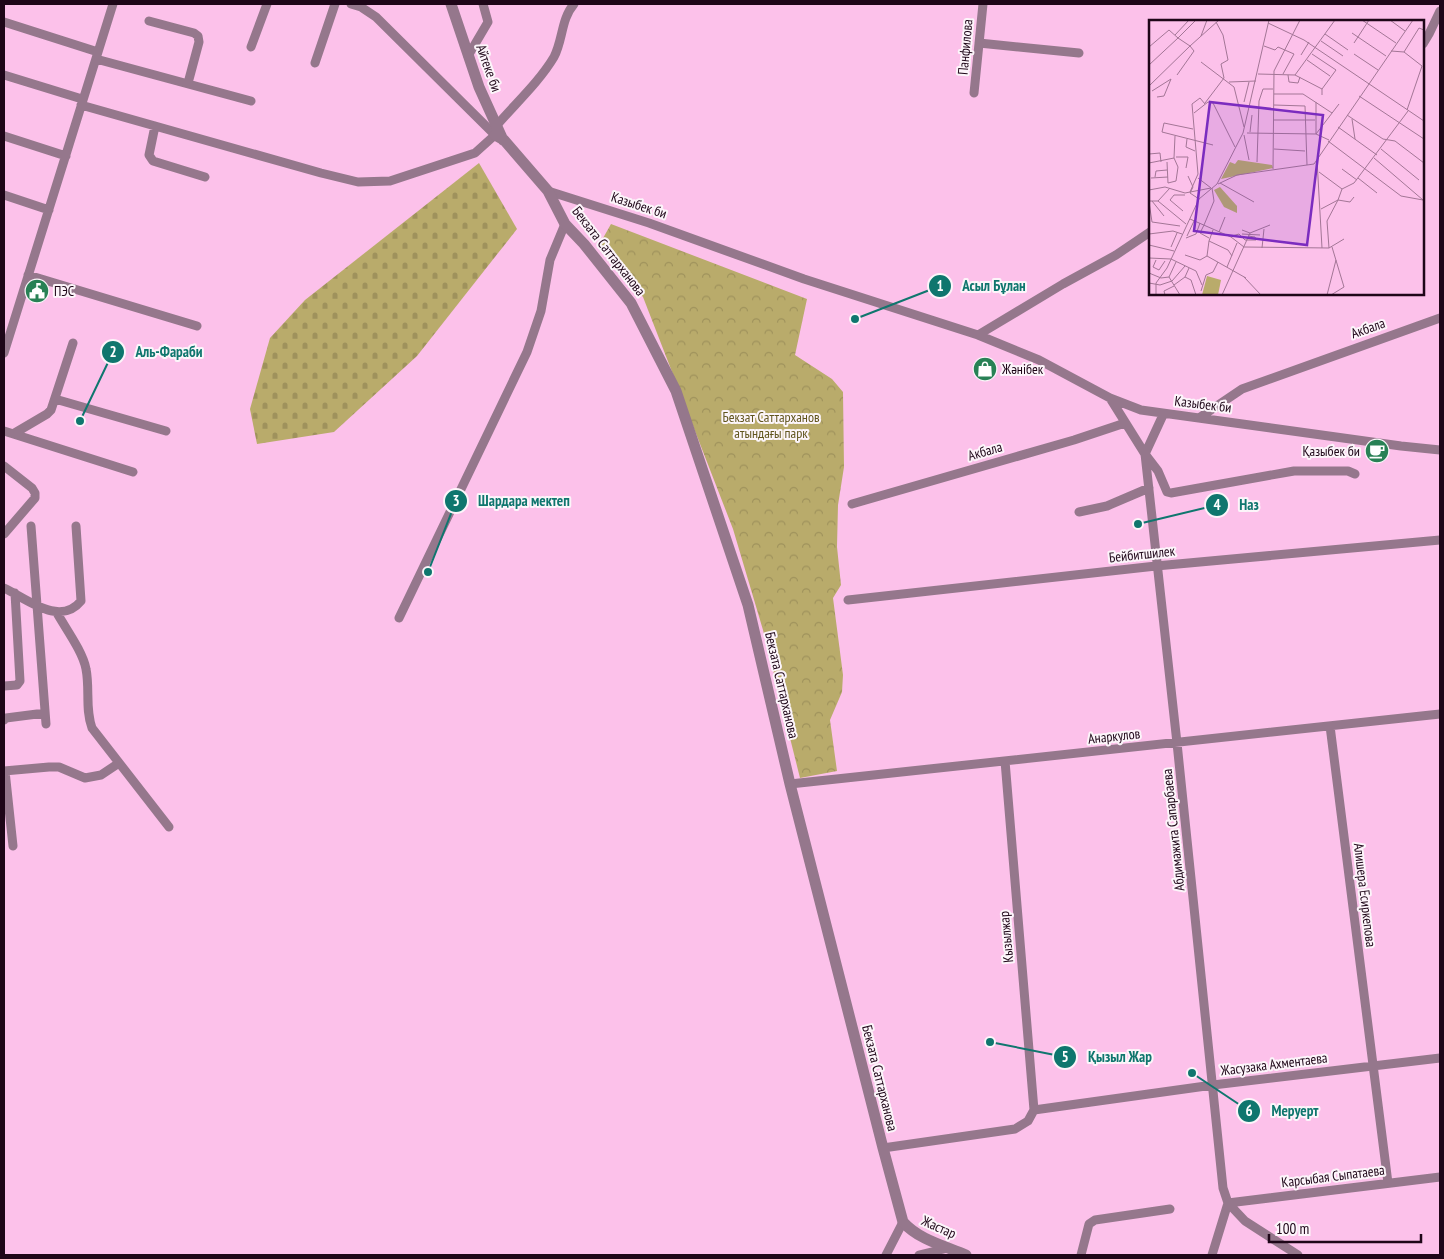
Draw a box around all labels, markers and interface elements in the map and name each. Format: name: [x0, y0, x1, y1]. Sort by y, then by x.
street label: Панфилова: [954, 18, 976, 76]
inset map: [1149, 20, 1424, 295]
street label: Айтеке би: [472, 42, 506, 94]
street label: Казыбек би: [609, 188, 669, 222]
street label: Бекзата Саттарханова: [568, 203, 650, 299]
callout: Асыл Бұлан: [927, 271, 1036, 301]
text: 1: [936, 276, 944, 295]
text: Асыл Бұлан: [961, 276, 1026, 295]
public building icon: ПЭС: [24, 278, 50, 304]
place label: ПЭС: [54, 282, 75, 300]
street label: Акбала: [1349, 314, 1387, 342]
callout: Аль-Фараби: [100, 337, 212, 367]
text: 2: [109, 342, 117, 361]
text: Аль-Фараби: [135, 342, 203, 361]
shop icon: Жәнібек: [972, 356, 998, 382]
place label: Жәнібек: [1001, 360, 1044, 378]
street label: Казыбек би: [1173, 392, 1233, 416]
park label: Бекзат Саттарханов атындағы парк: [722, 408, 820, 442]
street label: Акбала: [966, 438, 1004, 464]
cafe icon: Қазыбек би: [1364, 438, 1390, 464]
place label: Қазыбек би: [1302, 442, 1360, 460]
callout: Шардара мектеп: [443, 486, 580, 516]
callout: Наз: [1204, 490, 1269, 520]
text: 3: [452, 491, 460, 510]
text: Шардара мектеп: [478, 491, 570, 510]
text: 4: [1213, 495, 1221, 514]
text: Наз: [1239, 495, 1259, 514]
street label: Бейбитшилек: [1108, 542, 1176, 566]
street label: Бекзата Саттарханова: [761, 630, 803, 740]
street label: Анаркулов: [1087, 724, 1141, 748]
street label: Абдимажита Сапарбаева: [1158, 768, 1188, 892]
street label: Алишера Есиркепова: [1350, 842, 1380, 948]
street label: Кызылжар: [995, 910, 1017, 964]
street label: Бекзата Саттарханова: [858, 1023, 902, 1133]
callout: Қызыл Жар: [1053, 1042, 1162, 1072]
text: 5: [1061, 1047, 1069, 1066]
text: Қызыл Жар: [1088, 1047, 1152, 1066]
street label: Жасузака Ахментаева: [1219, 1049, 1328, 1080]
callout: Меруерт: [1236, 1096, 1328, 1126]
text: 6: [1245, 1101, 1253, 1120]
text: Меруерт: [1271, 1101, 1319, 1120]
street label: Карсыбая Сыпатаева: [1280, 1161, 1386, 1191]
street label: Жастар: [918, 1211, 959, 1242]
scale bar: [1269, 1212, 1422, 1244]
text: 100 m: [1276, 1219, 1309, 1238]

